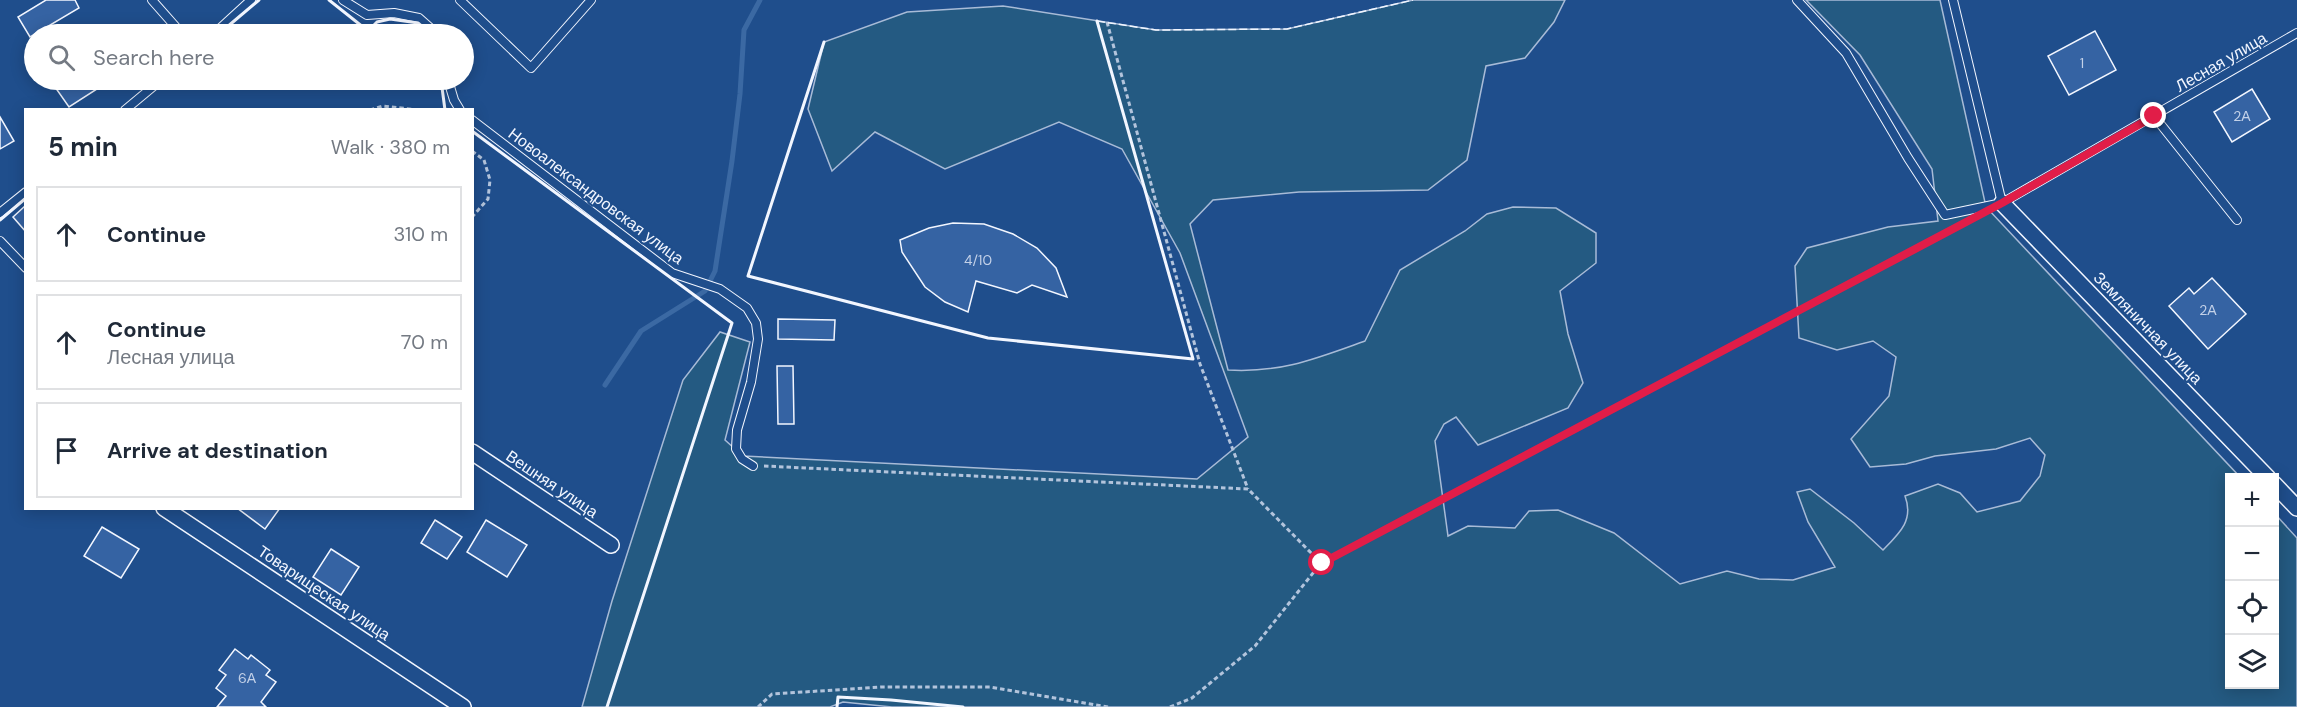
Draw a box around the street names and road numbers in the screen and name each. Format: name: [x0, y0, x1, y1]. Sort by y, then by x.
street label: Лесная улица: [2172, 27, 2271, 97]
street label: Новоалександровская улица: [504, 123, 688, 269]
street label: Земляничная улица: [2089, 267, 2207, 389]
street label: Вешняя улица: [502, 445, 602, 523]
street label: Товарищеская улица: [254, 541, 394, 645]

